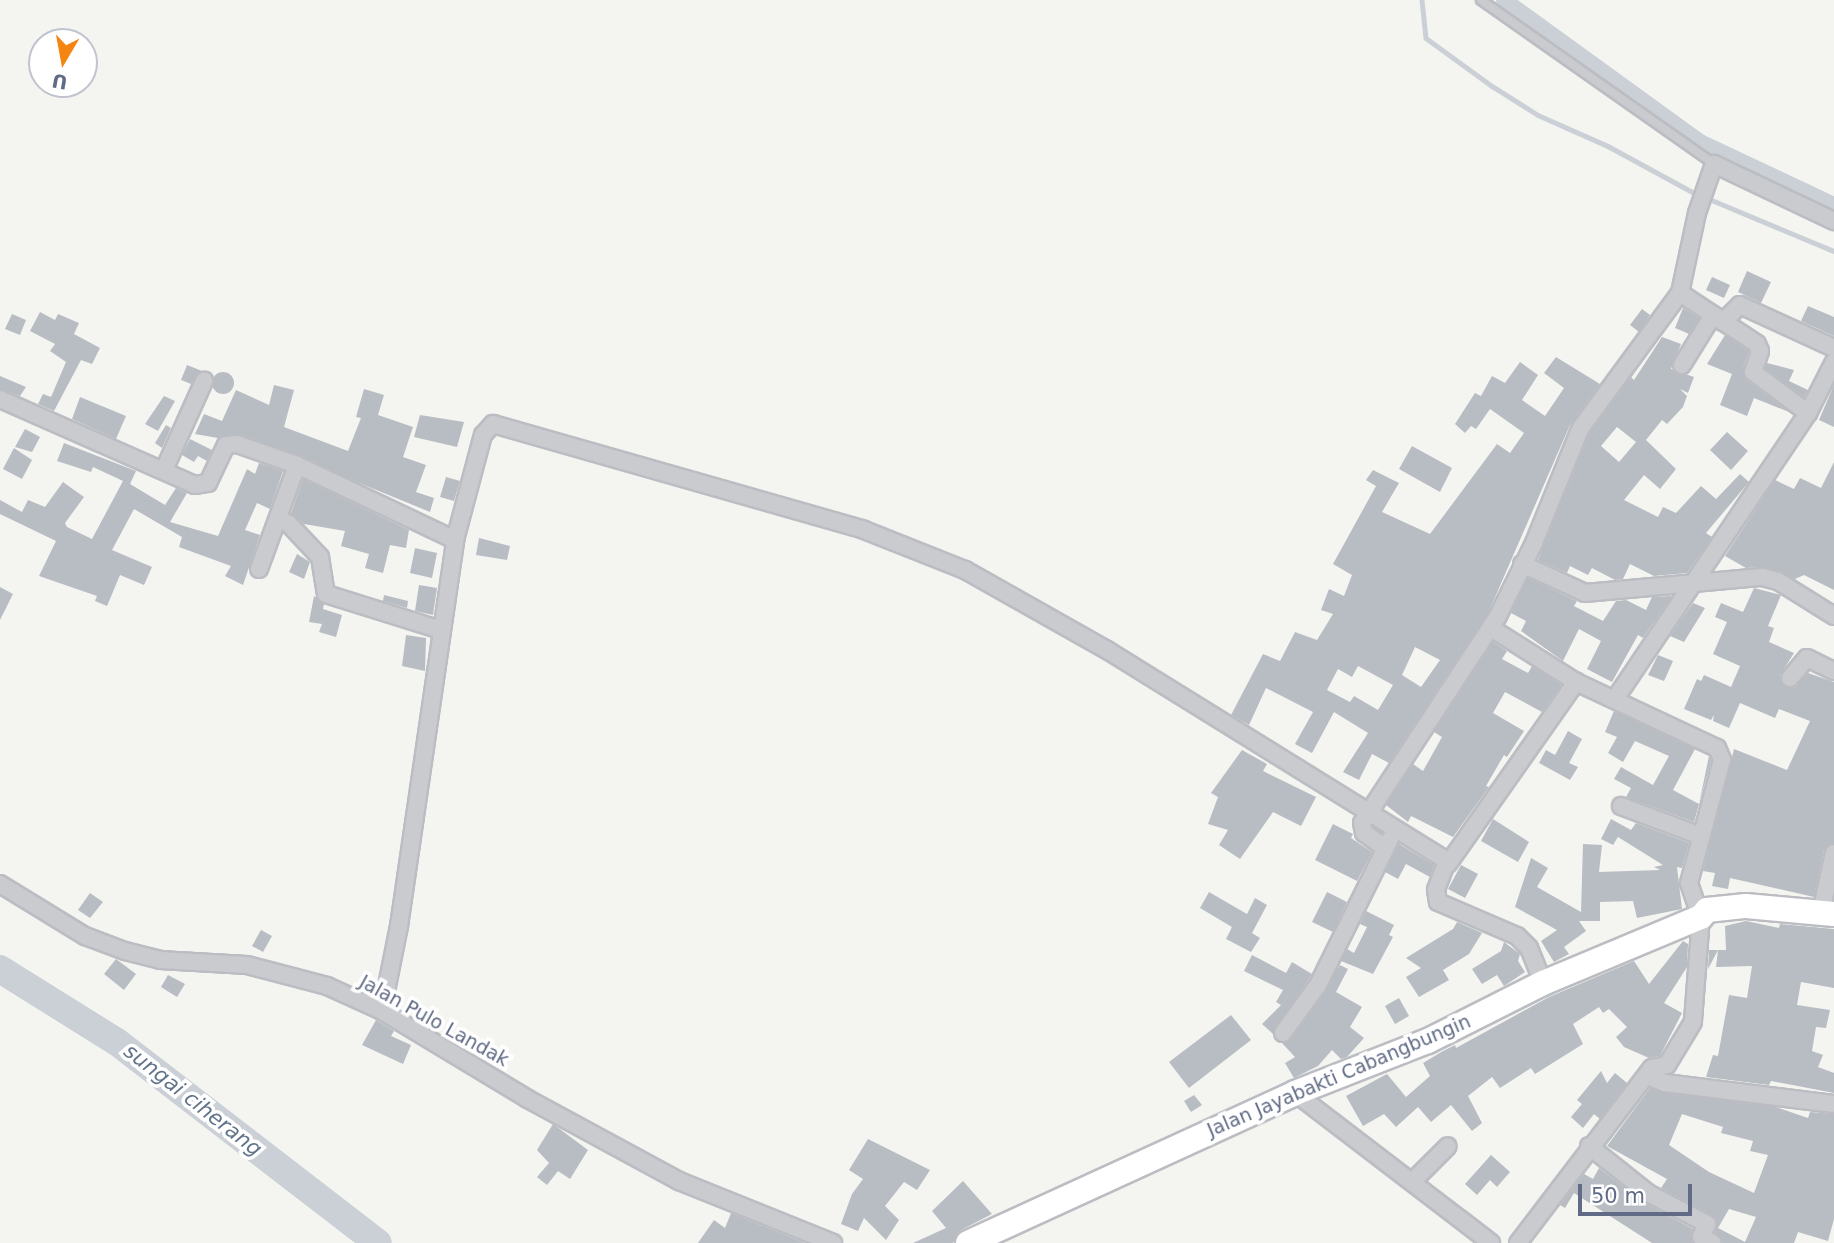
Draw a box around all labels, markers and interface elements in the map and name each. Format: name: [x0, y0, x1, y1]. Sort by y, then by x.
north arrow: [28, 28, 98, 98]
text: U: [50, 70, 69, 94]
street label: Jalan Pulo Landak: [355, 970, 513, 1072]
street label: Jalan Jayabakti Cabangbungin: [1204, 1010, 1474, 1142]
water label: sungai ciherang: [119, 1038, 267, 1162]
scale bar: [1582, 1170, 1696, 1214]
text: 50 m: [1591, 1184, 1645, 1208]

